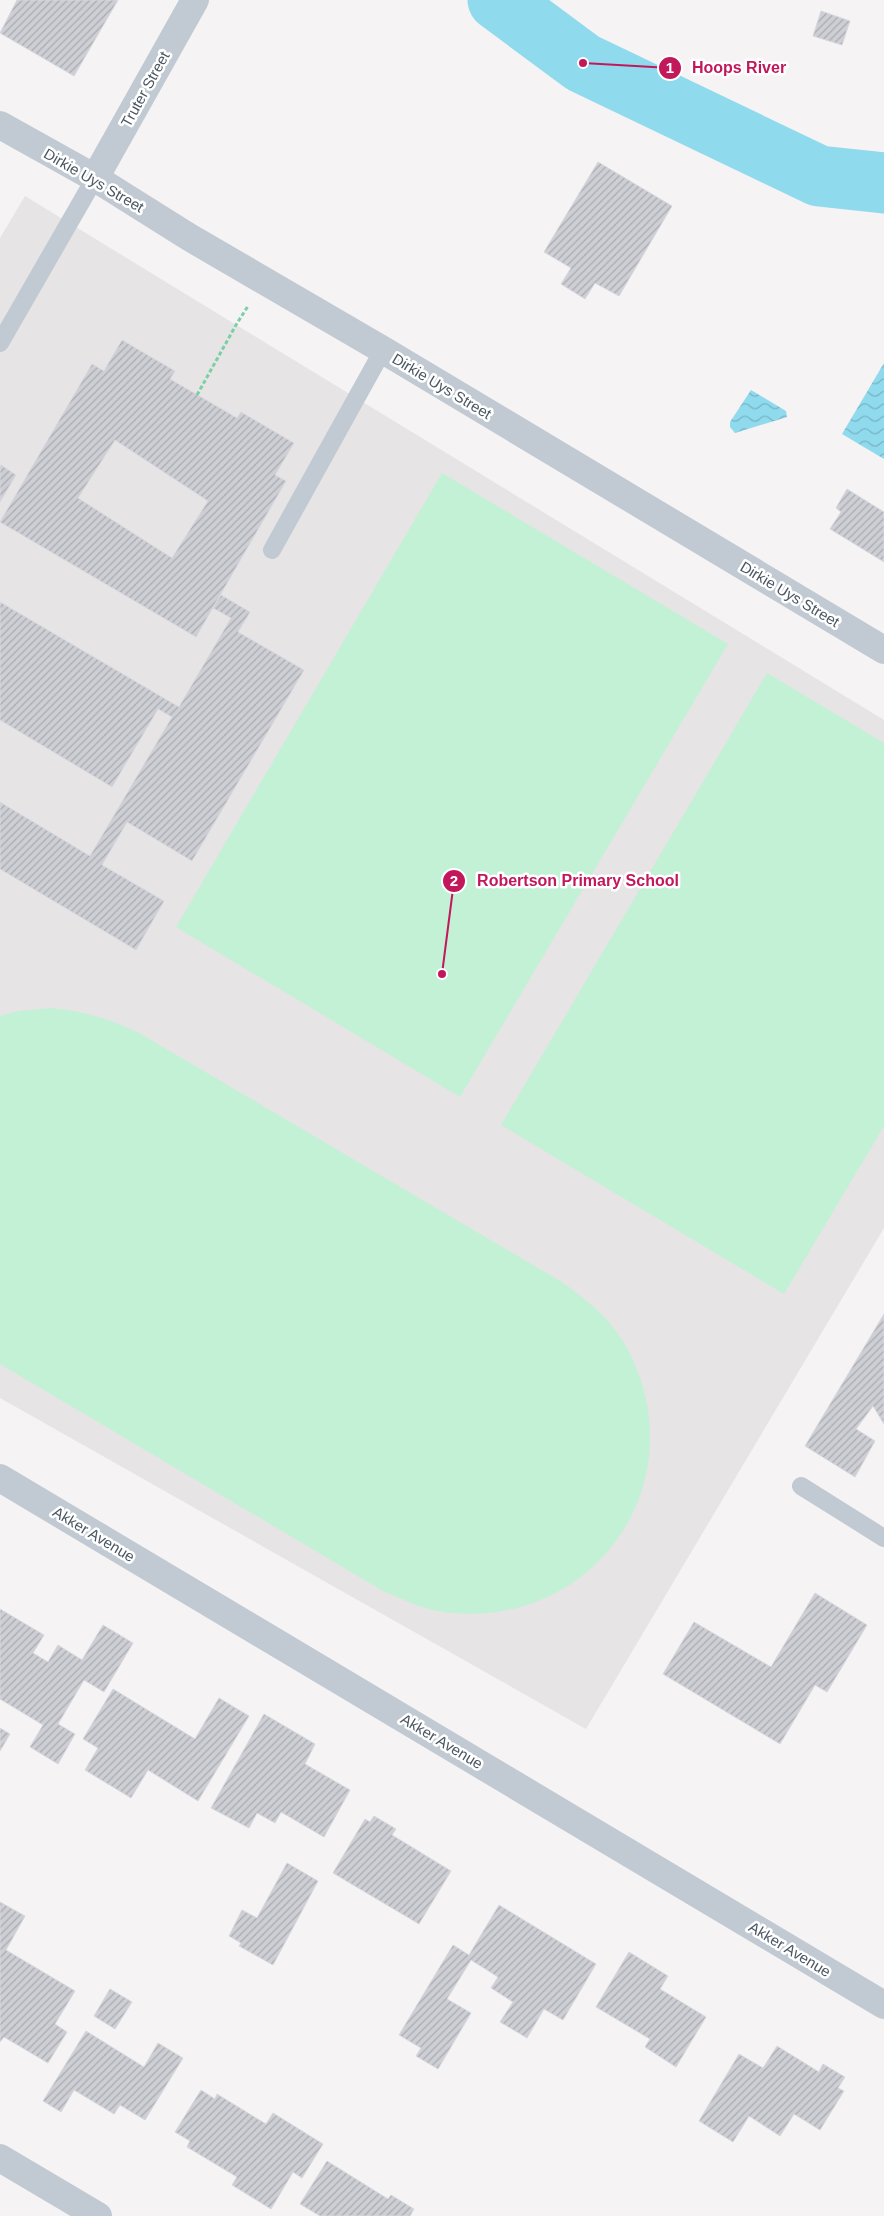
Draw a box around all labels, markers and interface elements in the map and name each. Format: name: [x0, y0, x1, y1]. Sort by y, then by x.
street label: Truter Street: [117, 48, 173, 130]
callout: Hoops River: [657, 52, 796, 83]
text: 1: [666, 59, 674, 76]
text: Hoops River: [692, 59, 786, 76]
street label: Dirkie Uys Street: [41, 145, 148, 216]
street label: Dirkie Uys Street: [389, 350, 495, 423]
street label: Dirkie Uys Street: [737, 558, 843, 631]
callout: Robertson Primary School: [442, 865, 689, 896]
text: 2: [450, 872, 458, 889]
text: Robertson Primary School: [477, 872, 679, 889]
street label: Akker Avenue: [50, 1503, 138, 1565]
street label: Akker Avenue: [398, 1710, 486, 1772]
street label: Akker Avenue: [746, 1918, 834, 1980]

